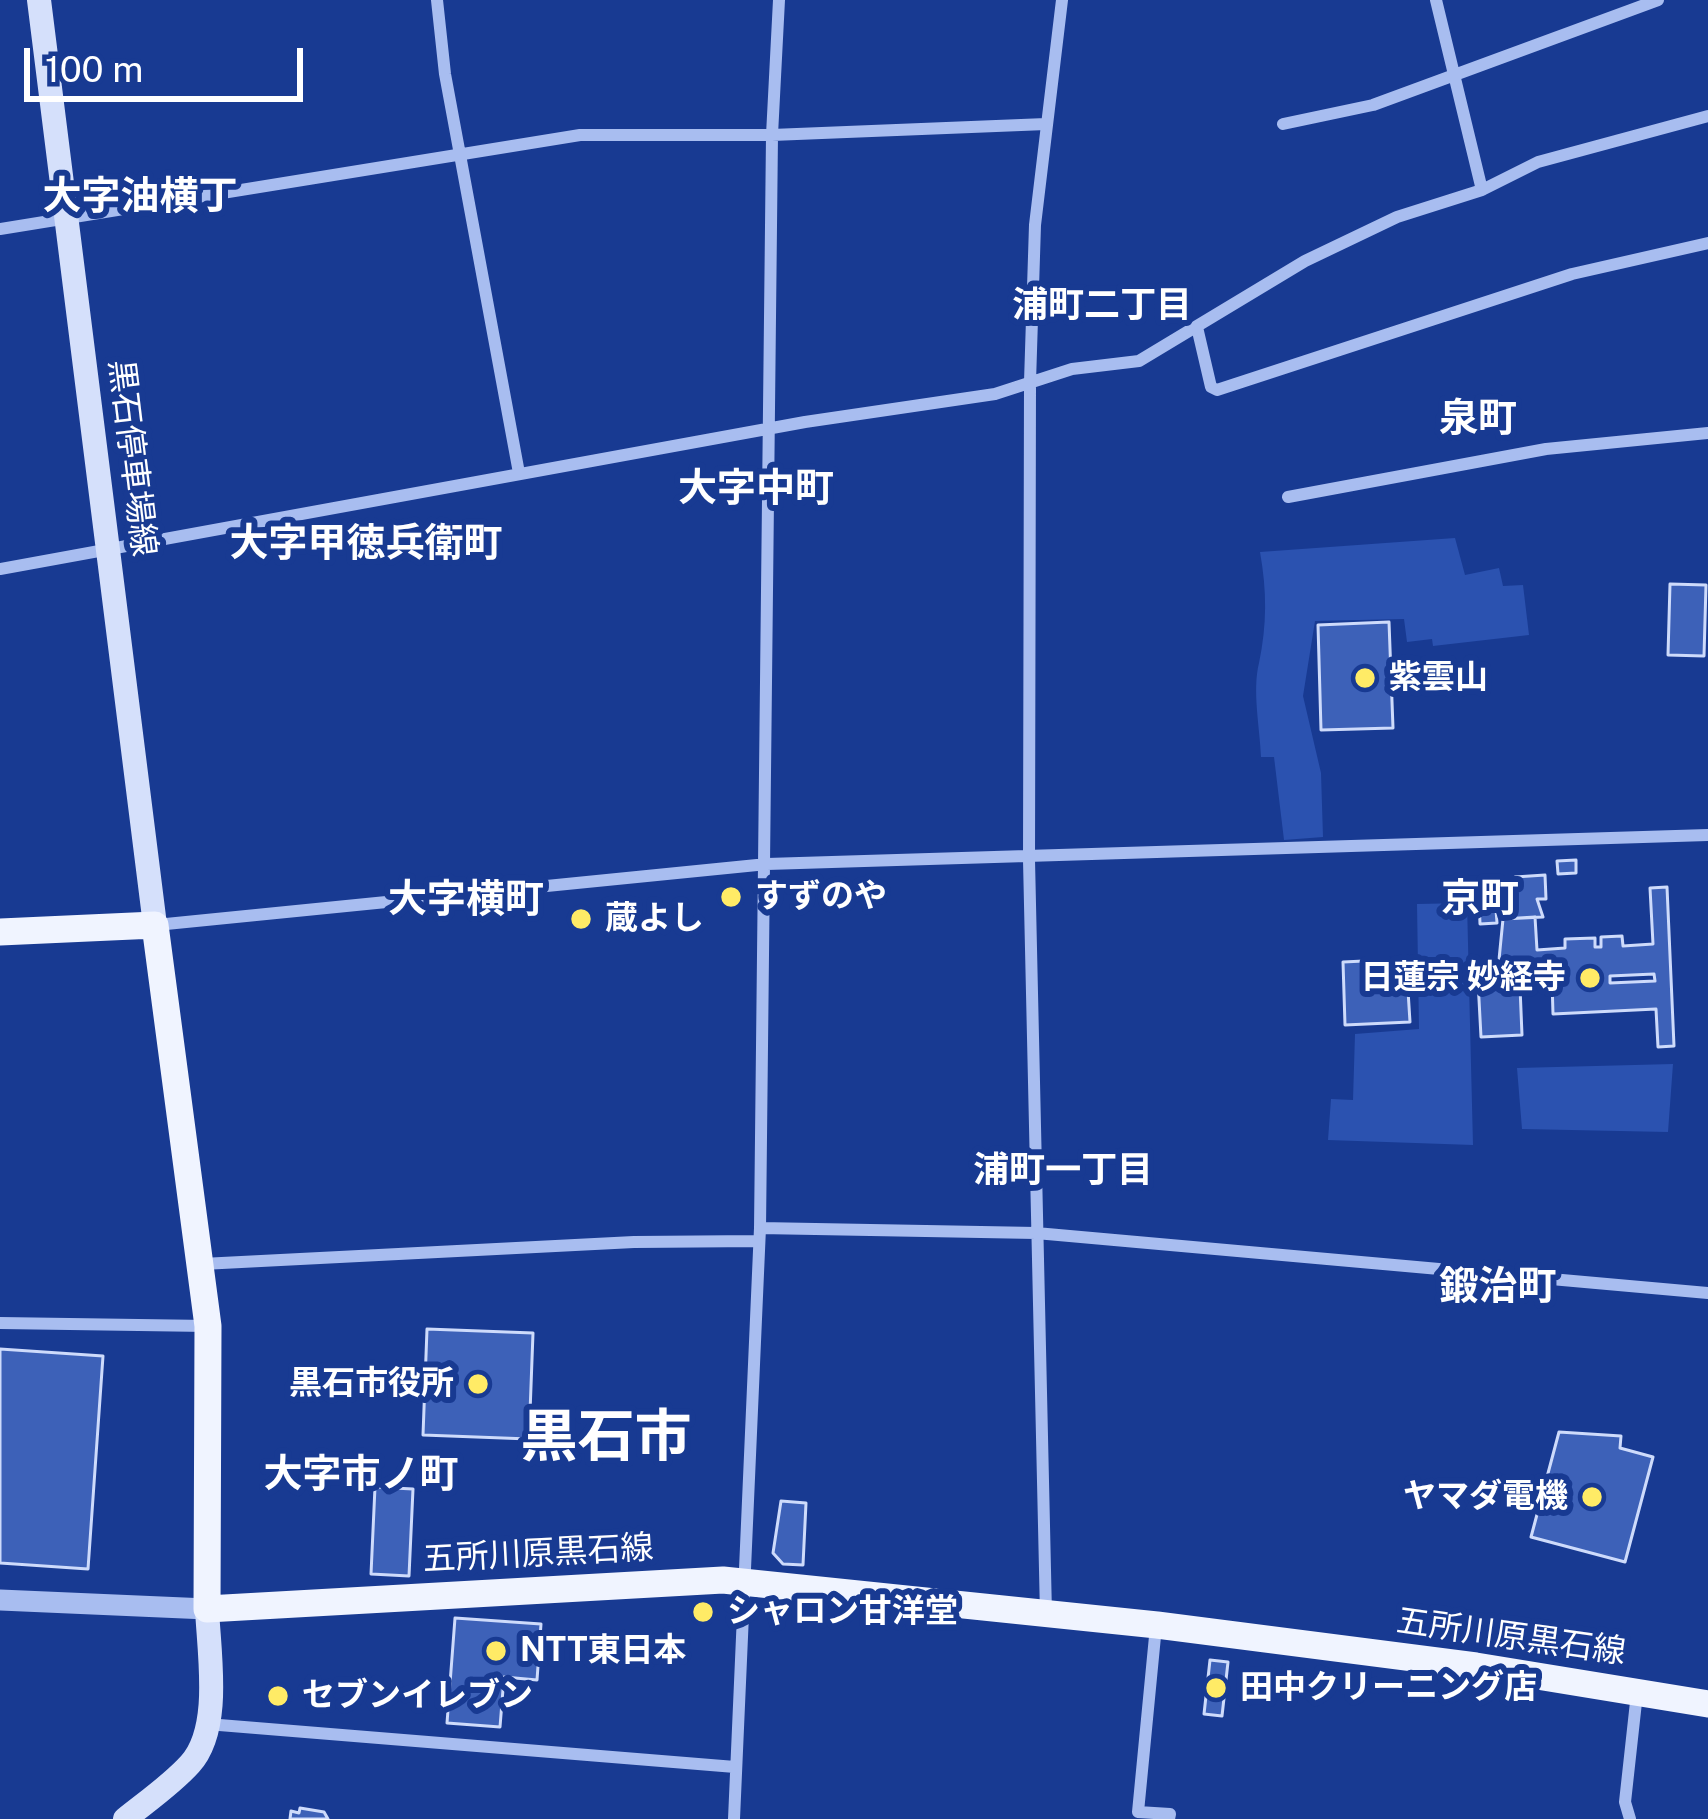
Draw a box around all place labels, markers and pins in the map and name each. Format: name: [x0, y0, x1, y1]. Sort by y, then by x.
place label: 紫雲山: [1389, 658, 1488, 698]
marker: 紫雲山: [1352, 665, 1378, 691]
place label: すずのや: [755, 877, 887, 917]
marker: すずのや: [718, 884, 744, 910]
place label: 蔵よし: [605, 899, 704, 939]
marker: 蔵よし: [568, 906, 594, 932]
place label: 日蓮宗 妙経寺: [1361, 958, 1566, 998]
marker: 日蓮宗 妙経寺: [1577, 965, 1603, 991]
place label: 黒石市役所: [289, 1364, 454, 1404]
marker: 黒石市役所: [465, 1371, 491, 1397]
place label: ヤマダ電機: [1403, 1477, 1568, 1517]
marker: ヤマダ電機: [1579, 1484, 1605, 1510]
place label: シャロン甘洋堂: [727, 1592, 958, 1632]
marker: シャロン甘洋堂: [690, 1599, 716, 1625]
place label: NTT東日本: [520, 1631, 687, 1671]
marker: NTT東日本: [483, 1638, 509, 1664]
place label: 田中クリーニング店: [1240, 1668, 1537, 1708]
marker: 田中クリーニング店: [1203, 1675, 1229, 1701]
place label: セブンイレブン: [302, 1676, 533, 1716]
marker: セブンイレブン: [265, 1683, 291, 1709]

